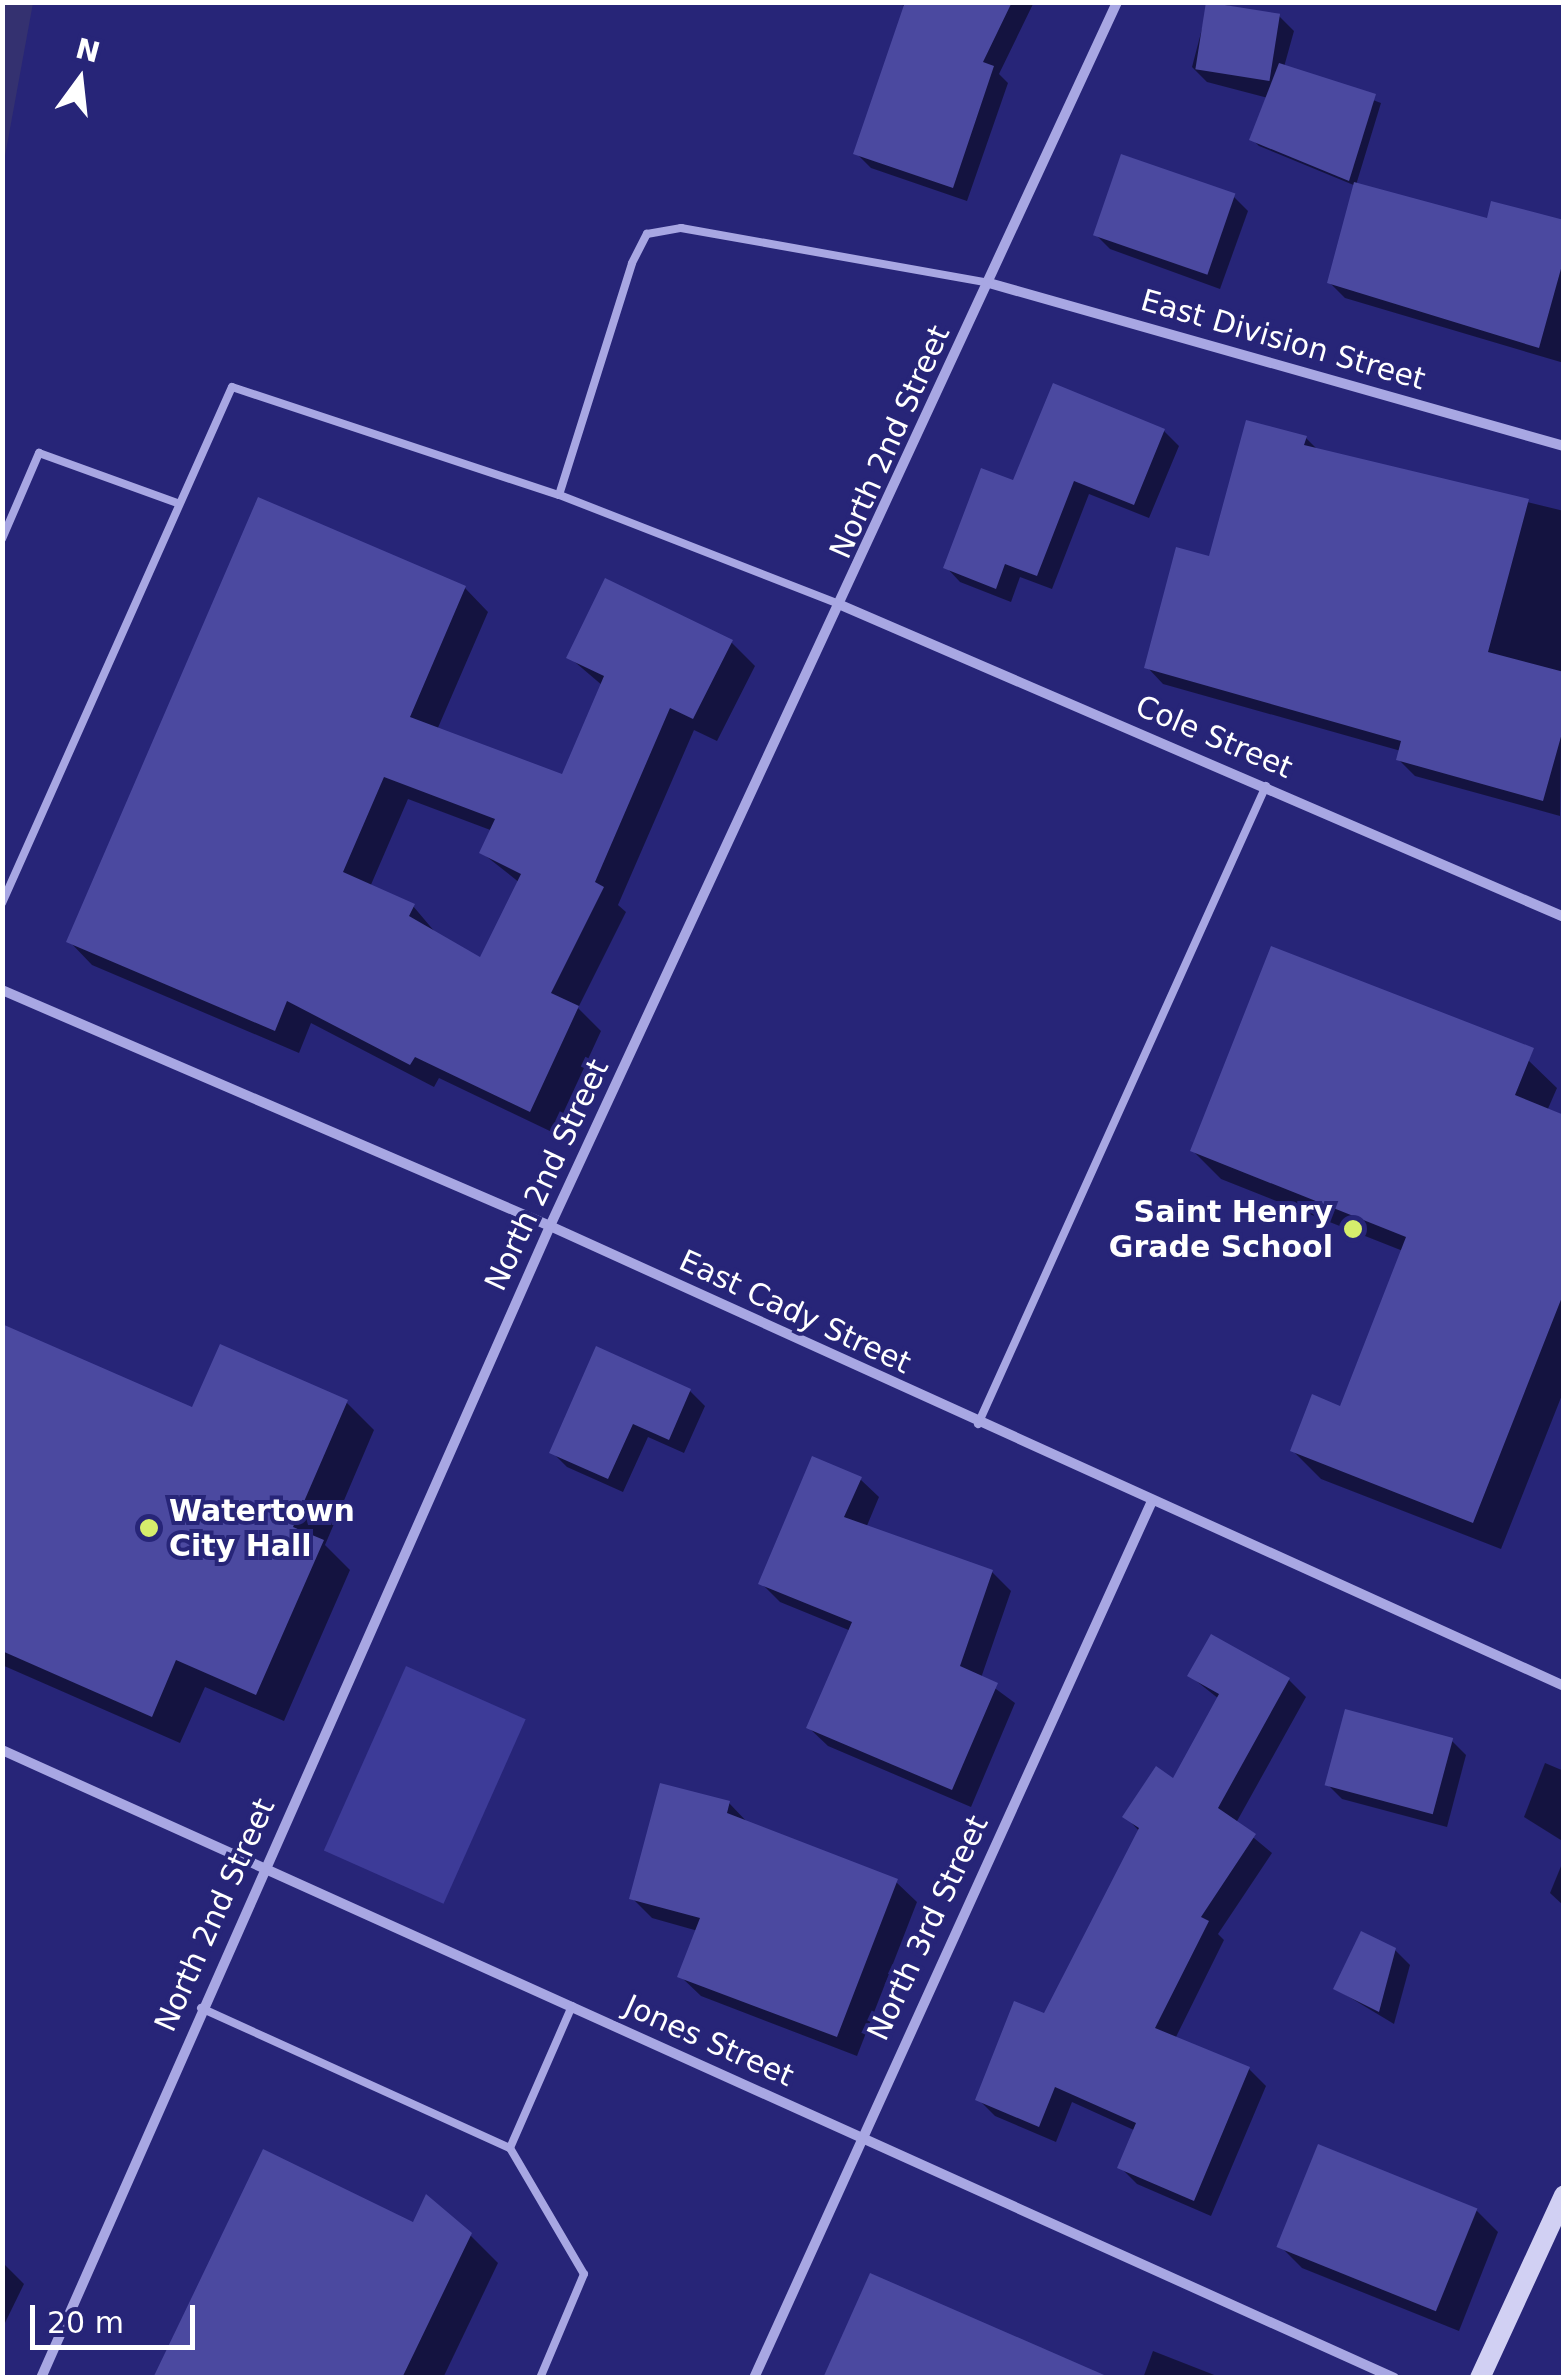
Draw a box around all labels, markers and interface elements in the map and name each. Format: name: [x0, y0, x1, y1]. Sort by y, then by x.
north arrow: [30, 30, 130, 130]
text: N: [72, 32, 103, 70]
street label: East Division Street: [1137, 282, 1429, 398]
street label: North 2nd Street: [822, 320, 958, 564]
street label: Cole Street: [1130, 688, 1298, 786]
street label: North 2nd Street: [478, 1054, 616, 1296]
place label: Saint Henry Grade School: [1109, 1194, 1333, 1264]
marker: Saint Henry Grade School: [1342, 1218, 1364, 1240]
street label: East Cady Street: [674, 1243, 916, 1381]
place label: Watertown City Hall: [169, 1493, 355, 1564]
marker: Watertown City Hall: [138, 1517, 160, 1539]
street label: North 2nd Street: [147, 1793, 283, 2037]
street label: North 3rd Street: [860, 1810, 996, 2046]
street label: Jones Street: [619, 1988, 799, 2094]
scale bar: [35, 2285, 200, 2347]
text: 20 m: [47, 2305, 124, 2340]

